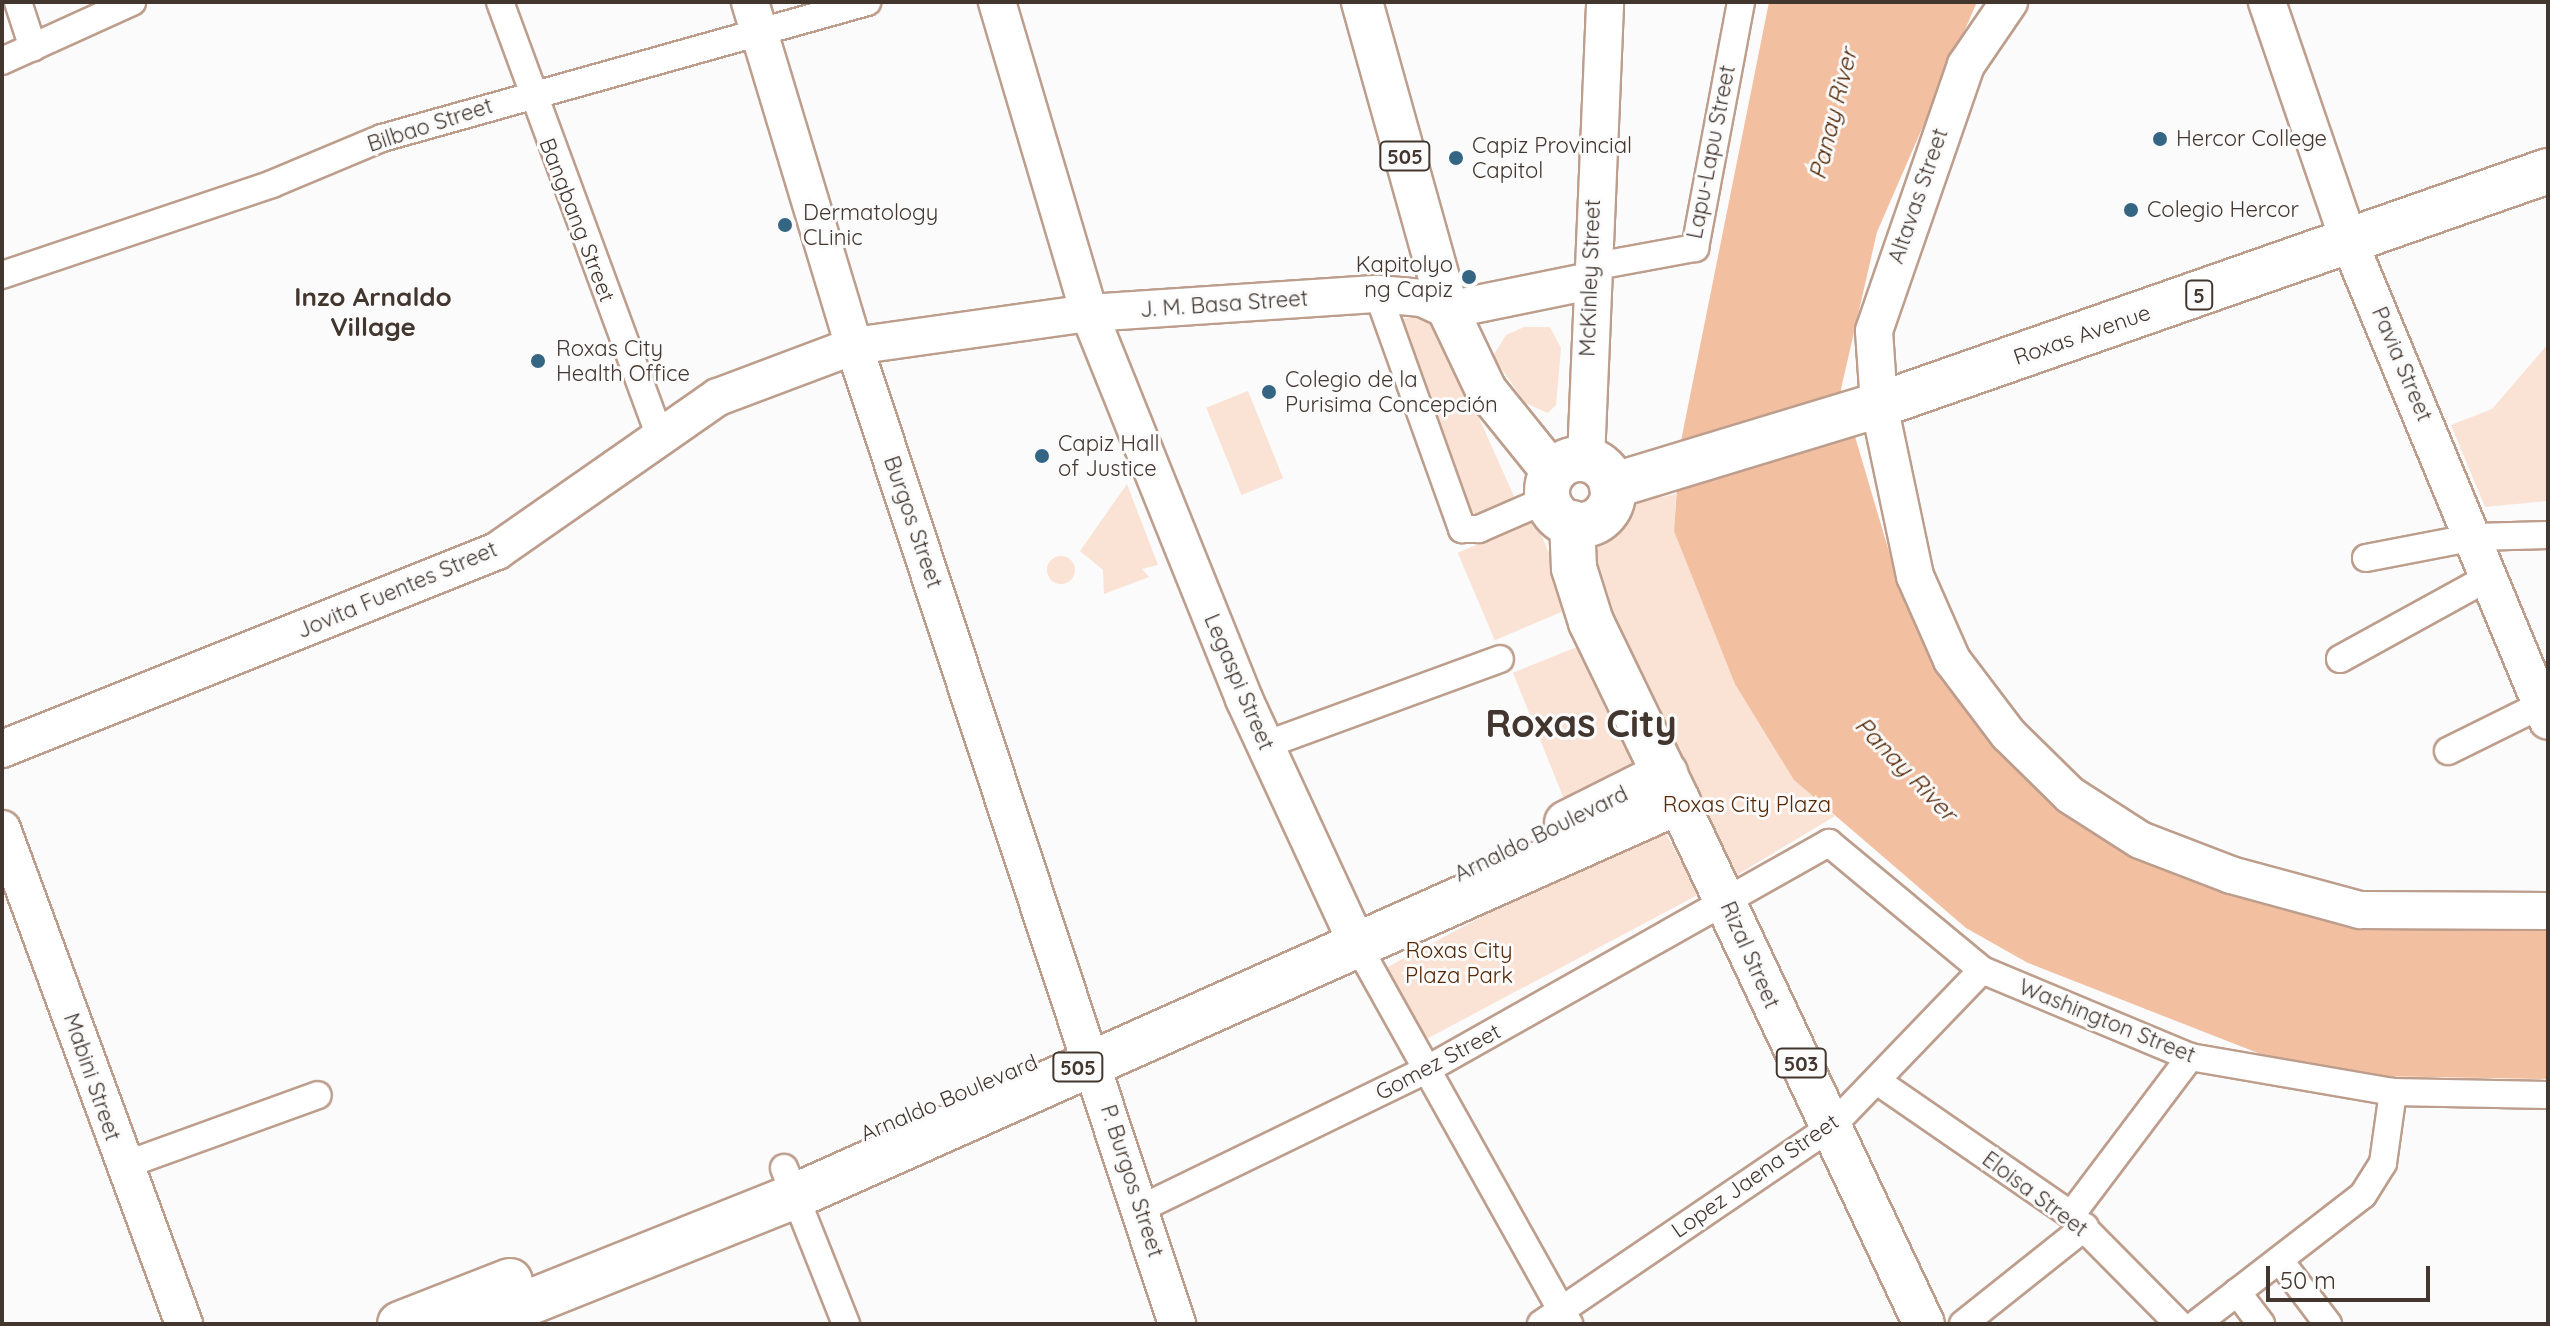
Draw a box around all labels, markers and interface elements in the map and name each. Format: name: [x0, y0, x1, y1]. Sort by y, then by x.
water label: Panay River: [1803, 46, 1863, 182]
street label: Lapu-Lapu Street: [1681, 63, 1741, 241]
street label: Bilbao Street: [364, 92, 496, 158]
street label: Altavas Street: [1883, 125, 1953, 267]
place label: Hercor College: [2176, 126, 2327, 152]
marker: Hercor College: [2151, 130, 2169, 148]
place label: Capiz Provincial Capitol: [1472, 132, 1632, 184]
street label: Bangbang Street: [534, 134, 620, 306]
road number: 505: [1379, 140, 1431, 172]
marker: Capiz Provincial Capitol: [1447, 149, 1465, 167]
place label: Colegio Hercor: [2147, 197, 2299, 223]
place label: Dermatology CLinic: [803, 199, 938, 250]
street label: McKinley Street: [1574, 199, 1606, 357]
marker: Colegio Hercor: [2122, 201, 2140, 219]
marker: Dermatology CLinic: [774, 214, 796, 236]
place label: Kapitolyo ng Capiz: [1356, 251, 1453, 302]
marker: Kapitolyo ng Capiz: [1460, 268, 1478, 286]
road number: 5: [2185, 279, 2213, 311]
district label: Inzo Arnaldo Village: [294, 281, 452, 342]
street label: J. M. Basa Street: [1139, 285, 1309, 323]
street label: Roxas Avenue: [2010, 299, 2154, 371]
street label: Pavia Street: [2366, 303, 2438, 425]
place label: Roxas City Health Office: [556, 335, 690, 386]
marker: Roxas City Health Office: [527, 350, 549, 372]
place label: Colegio de la Purisima Concepción: [1285, 366, 1498, 418]
marker: Colegio de la Purisima Concepción: [1260, 383, 1278, 401]
place label: Capiz Hall of Justice: [1058, 430, 1160, 482]
marker: Capiz Hall of Justice: [1033, 447, 1051, 465]
street label: Burgos Street: [878, 452, 948, 592]
street label: Jovita Fuentes Street: [293, 536, 501, 644]
street label: Legaspi Street: [1198, 610, 1280, 754]
district label: Roxas City: [1485, 701, 1677, 747]
water label: Panay River: [1849, 711, 1963, 827]
street label: Arnaldo Boulevard: [1450, 781, 1632, 887]
park label: Roxas City Plaza: [1663, 792, 1831, 818]
street label: Rizal Street: [1715, 897, 1785, 1013]
park label: Roxas City Plaza Park: [1405, 937, 1513, 988]
street label: Washington Street: [2015, 974, 2199, 1068]
street label: Mabini Street: [58, 1010, 126, 1144]
street label: Gomez Street: [1371, 1018, 1505, 1106]
road number: 503: [1775, 1047, 1827, 1079]
street label: Arnaldo Boulevard: [857, 1049, 1041, 1147]
road number: 505: [1052, 1051, 1104, 1083]
street label: P. Burgos Street: [1095, 1101, 1169, 1261]
street label: Lopez Jaena Street: [1666, 1108, 1844, 1244]
street label: Eloisa Street: [1977, 1146, 2093, 1242]
scale bar: [2270, 1250, 2434, 1300]
text: 50 m: [2280, 1265, 2336, 1295]

